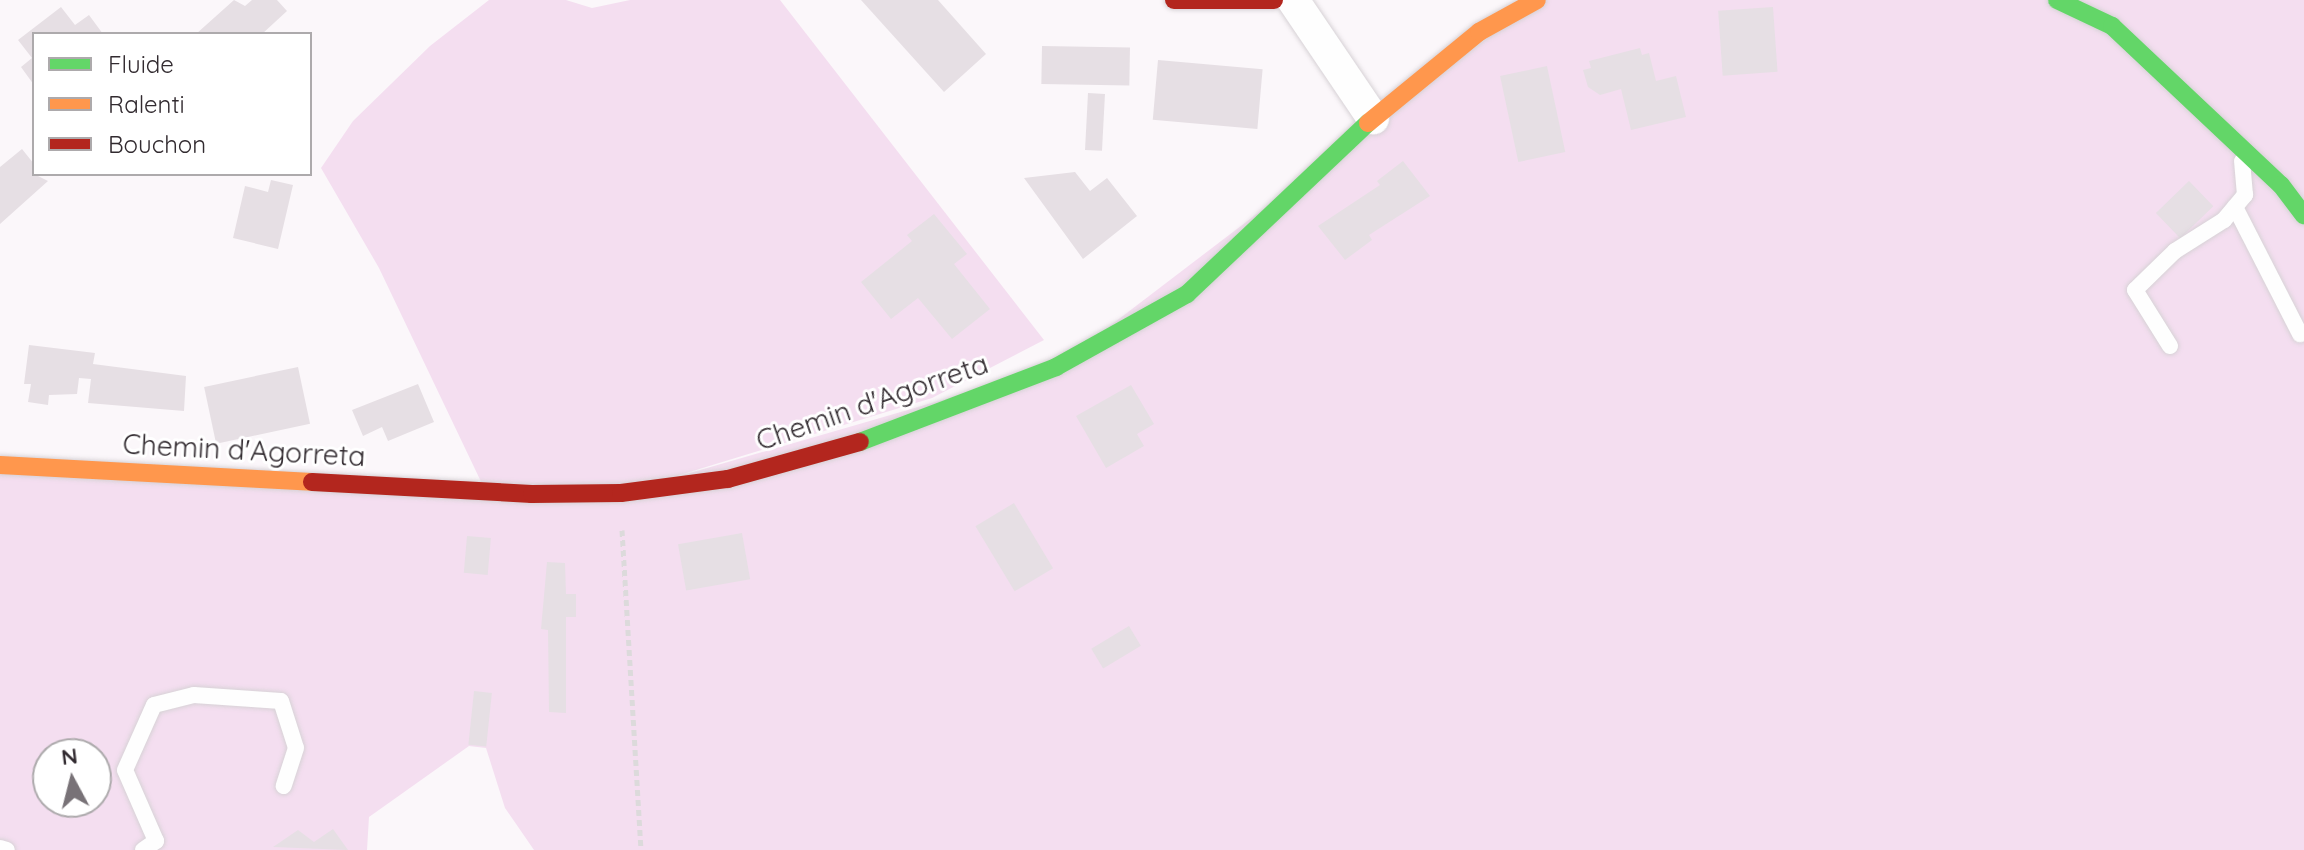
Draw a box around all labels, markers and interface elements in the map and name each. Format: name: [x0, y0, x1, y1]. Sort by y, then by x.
legend: [32, 32, 312, 176]
text: Fluide: [108, 49, 174, 79]
text: Ralenti: [108, 89, 185, 119]
text: Bouchon: [108, 129, 206, 159]
street label: Chemin d'Agorreta: [752, 347, 992, 457]
street label: Chemin d'Agorreta: [122, 427, 366, 473]
north arrow: [32, 738, 112, 818]
text: N: [60, 741, 79, 771]

